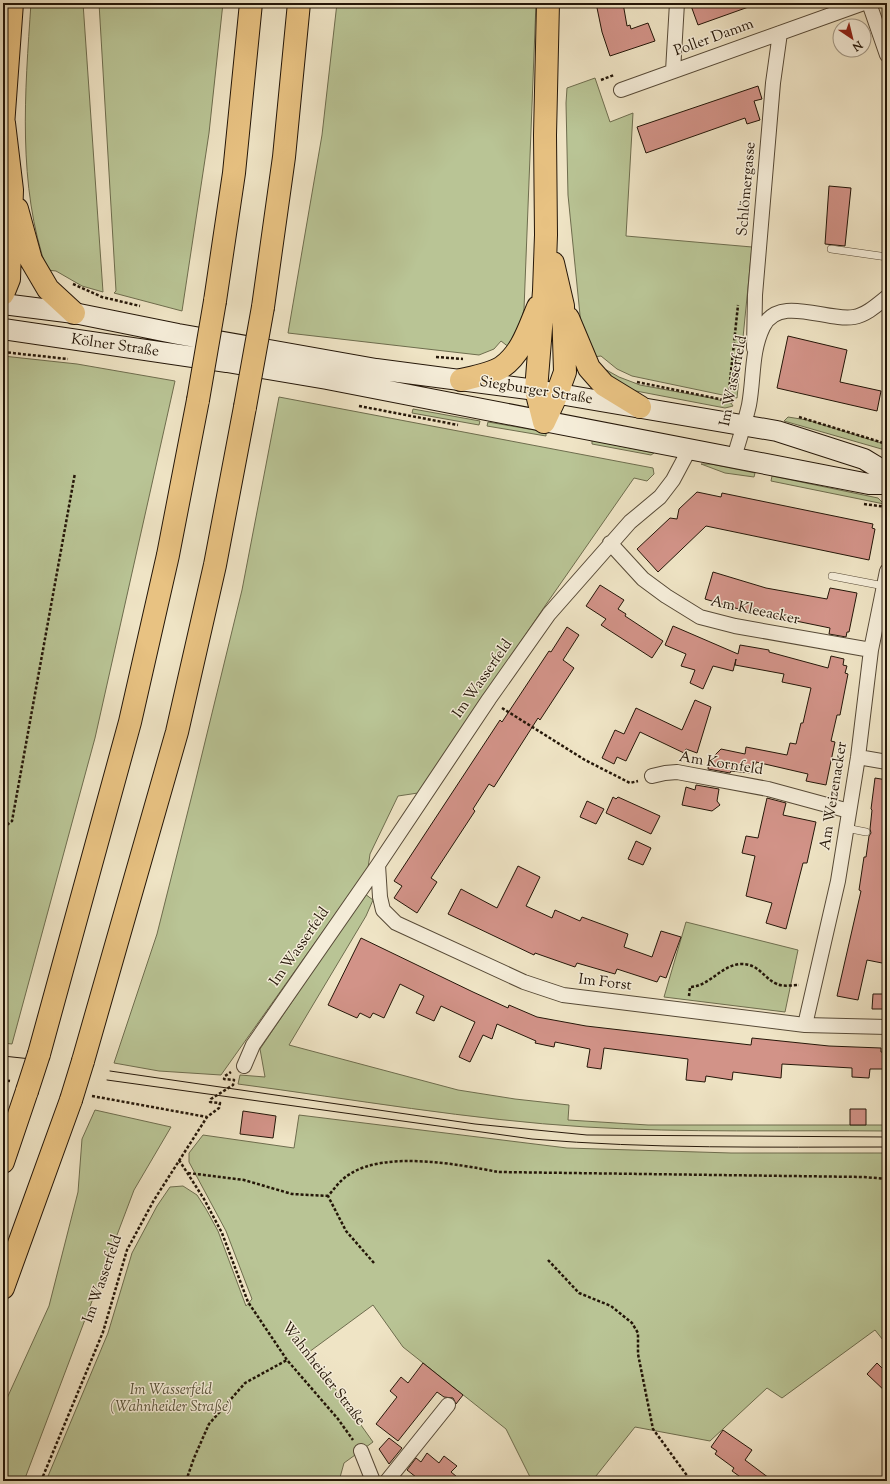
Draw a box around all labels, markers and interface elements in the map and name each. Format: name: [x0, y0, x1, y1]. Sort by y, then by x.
street label: Poller Damm: [671, 14, 757, 62]
north arrow: [832, 18, 872, 58]
text: N: [849, 36, 866, 55]
street label: Schlömergasse: [732, 141, 762, 237]
street label: Kölner Straße: [70, 329, 160, 363]
street label: Im Wasserfeld: [715, 333, 753, 428]
street label: Siegburger Straße: [478, 372, 594, 410]
street label: Am Kleeacker: [709, 591, 802, 631]
street label: Im Wasserfeld: [448, 635, 518, 723]
street label: Am Weizenacker: [815, 740, 853, 852]
street label: Am Kornfeld: [677, 747, 765, 781]
street label: Im Wasserfeld: [265, 903, 335, 991]
street label: Im Forst: [577, 969, 633, 997]
street label: Im Wasserfeld: [78, 1232, 128, 1326]
street label: Wahnheider Straße: [276, 1318, 370, 1430]
park label: Im Wasserfeld (Wahnheider Straße): [110, 1380, 232, 1418]

